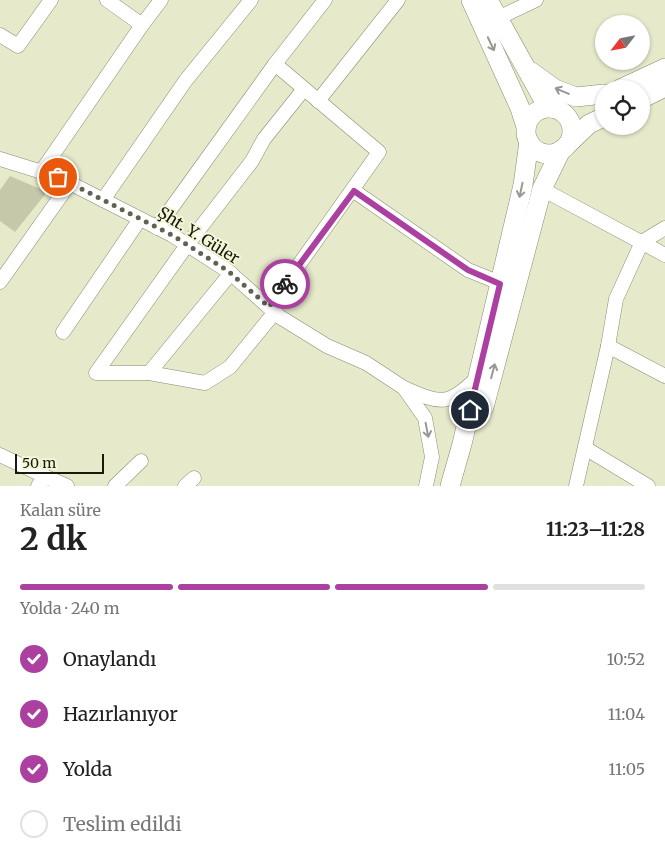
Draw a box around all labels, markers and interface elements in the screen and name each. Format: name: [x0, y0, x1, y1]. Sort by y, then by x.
north arrow: [595, 15, 650, 70]
map controls: [595, 15, 650, 135]
one-way arrow: [487, 36, 496, 51]
button: locate: [595, 80, 650, 135]
one-way arrow: [555, 86, 570, 95]
pin: [37, 156, 79, 198]
icon: bag: [44, 163, 72, 191]
one-way arrow: [516, 182, 525, 198]
street label: Şht. Y. Güler: [154, 202, 244, 268]
courier: [260, 259, 310, 309]
icon: bike: [271, 270, 299, 298]
one-way arrow: [489, 363, 499, 379]
pin: [449, 389, 491, 431]
icon: home: [456, 396, 484, 424]
one-way arrow: [422, 421, 432, 437]
scale bar: [15, 451, 104, 474]
text: 50 m: [22, 454, 56, 472]
text: Kalan süre: [20, 500, 101, 520]
text: 11:23–11:28: [546, 517, 645, 541]
text: 2 dk: [20, 519, 87, 559]
text: Yolda · 240 m: [20, 598, 120, 618]
icon: check: [20, 645, 48, 673]
text: Onaylandı: [63, 647, 156, 671]
text: 10:52: [607, 649, 645, 669]
icon: check: [20, 700, 48, 728]
text: Hazırlanıyor: [63, 702, 178, 726]
text: 11:04: [608, 704, 645, 724]
icon: check: [20, 755, 48, 783]
text: Yolda: [63, 757, 112, 781]
text: 11:05: [608, 759, 645, 779]
text: Teslim edildi: [63, 812, 182, 836]

